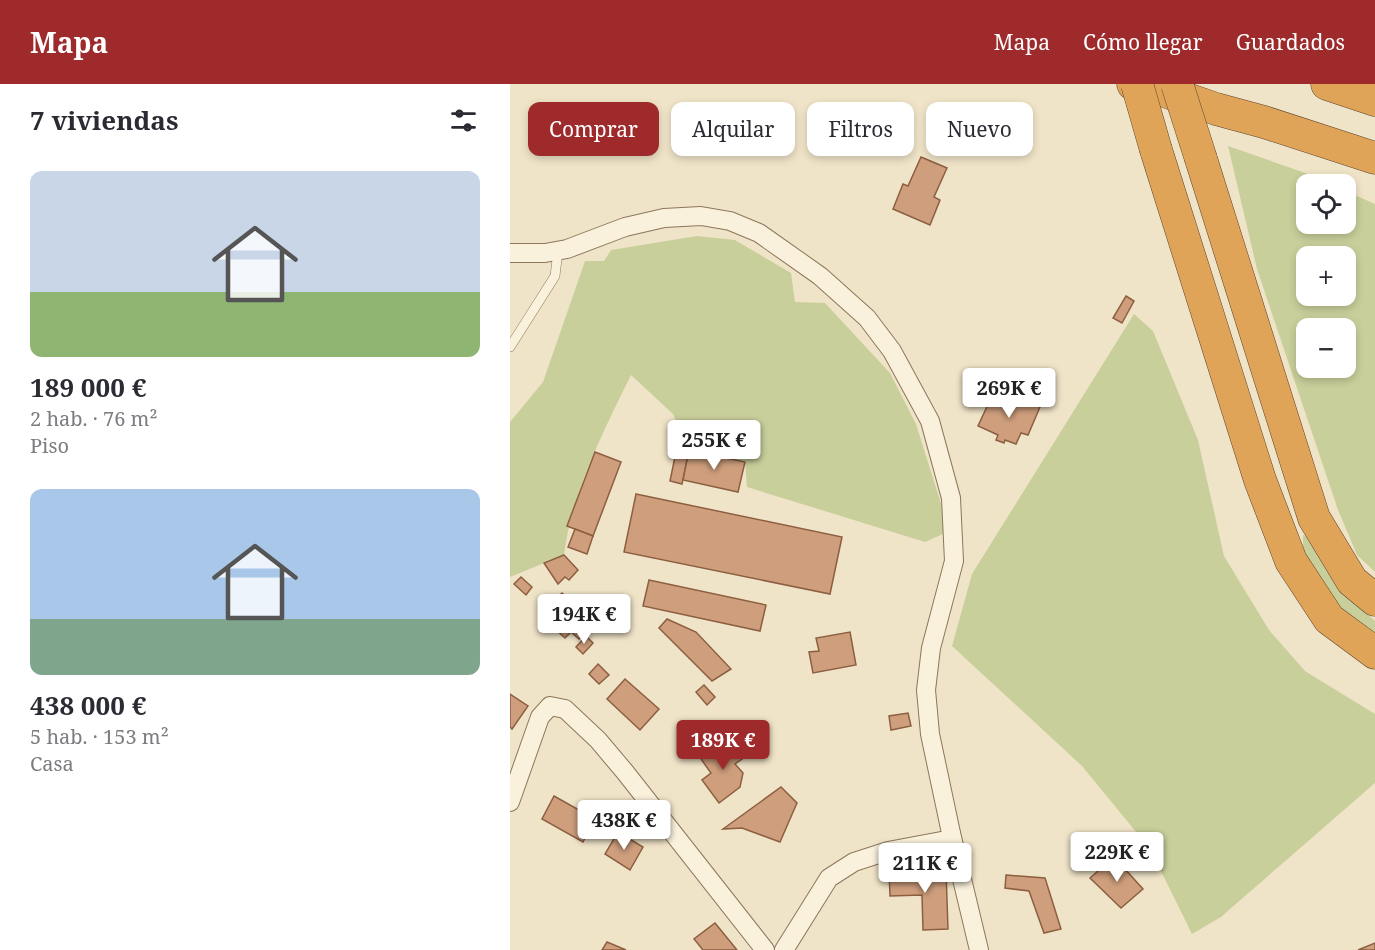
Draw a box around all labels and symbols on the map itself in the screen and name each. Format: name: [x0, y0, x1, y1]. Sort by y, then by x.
pin: 269K €: [960, 368, 1058, 419]
pin: 255K €: [665, 420, 763, 471]
pin: 194K €: [535, 594, 633, 645]
pin: 189K €: [674, 720, 772, 771]
pin: 438K €: [575, 800, 673, 851]
pin: 229K €: [1068, 832, 1166, 883]
pin: 211K €: [876, 843, 974, 894]

